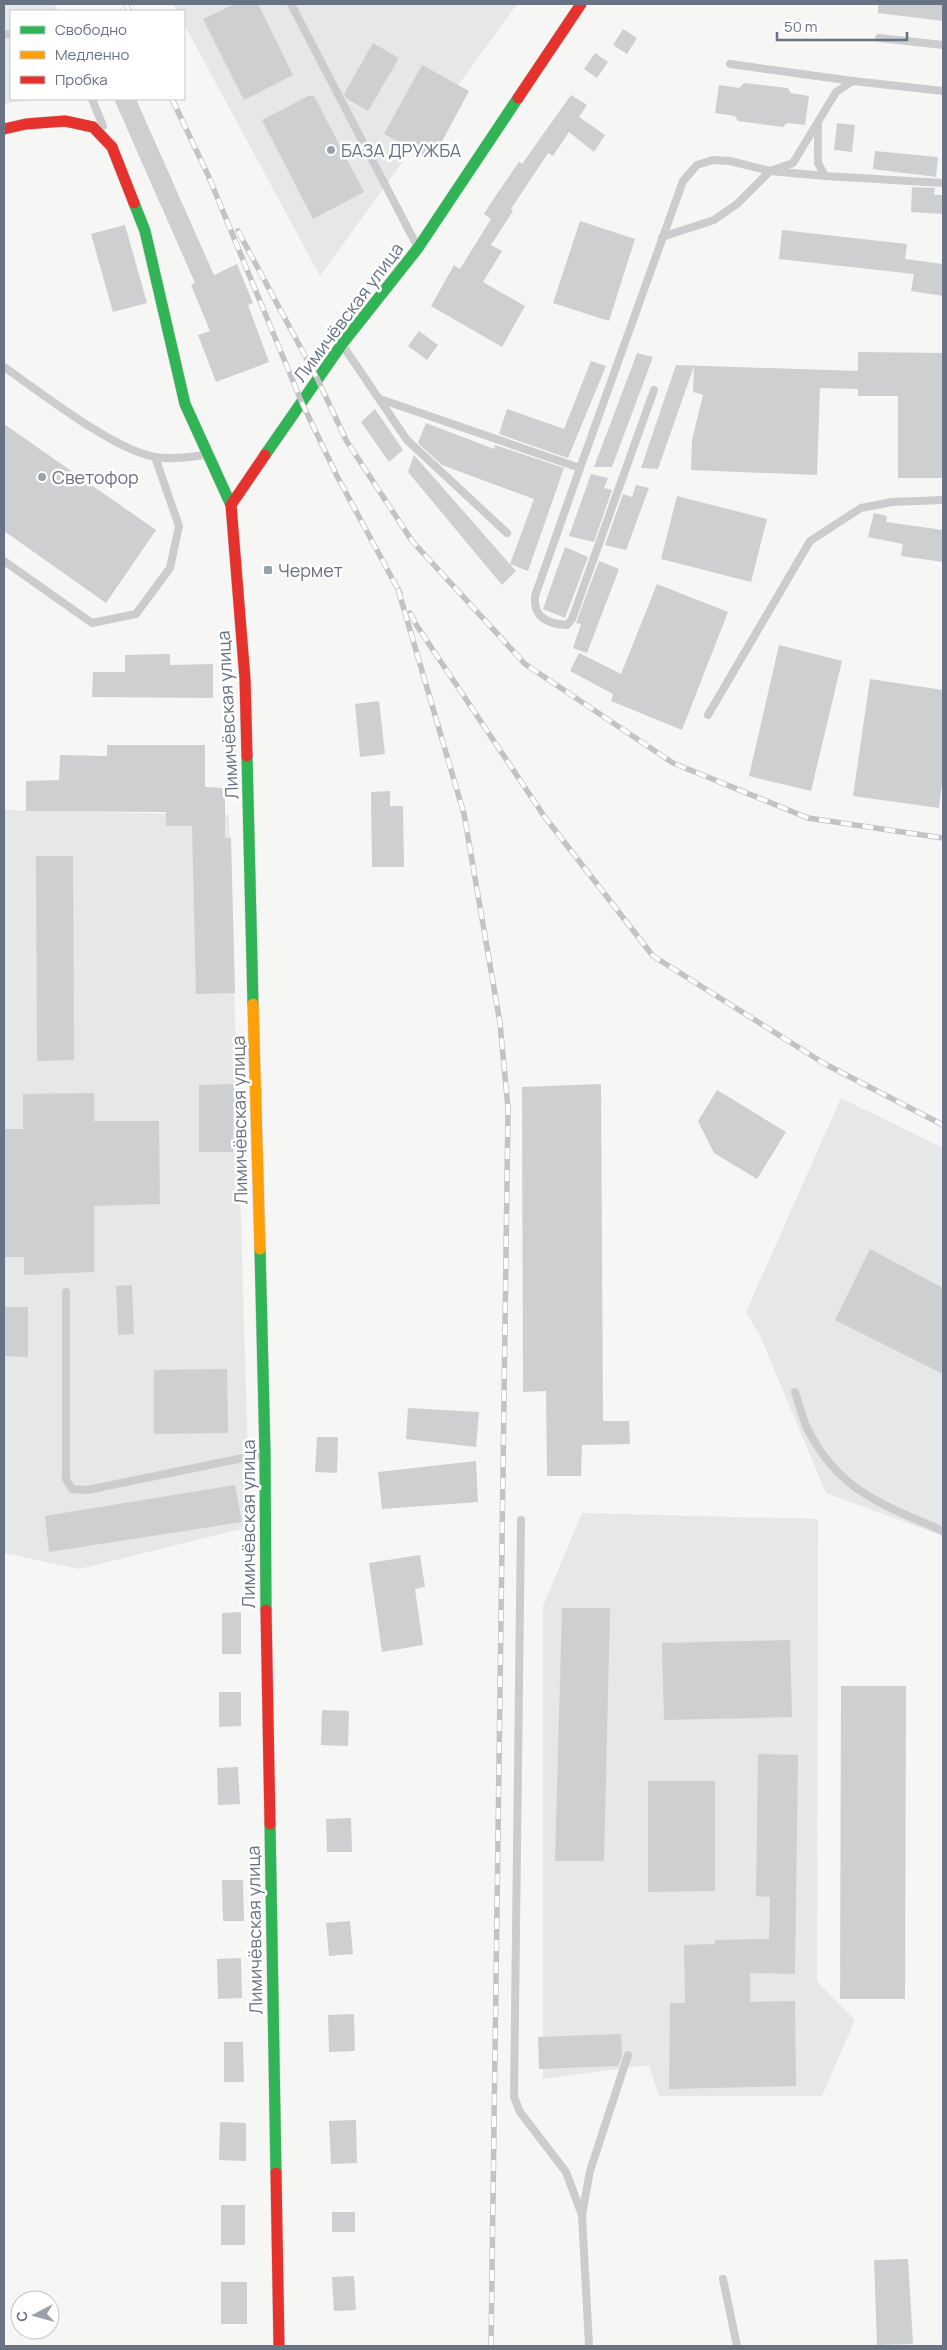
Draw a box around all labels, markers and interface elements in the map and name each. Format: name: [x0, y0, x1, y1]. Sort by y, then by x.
legend: [10, 10, 185, 100]
scale bar: [777, 10, 907, 42]
text: 50 m: [784, 16, 818, 37]
text: Свободно: [55, 19, 127, 40]
text: Медленно: [55, 44, 129, 65]
text: Пробка: [55, 69, 108, 90]
place label: БАЗА ДРУЖБА: [341, 138, 462, 162]
marker: БАЗА ДРУЖБА: [325, 144, 337, 156]
street label: Лимичёвская улица: [288, 237, 408, 387]
place label: Светофор: [52, 465, 139, 489]
marker: Светофор: [36, 471, 48, 483]
place label: Чермет: [278, 558, 343, 582]
marker: Чермет: [262, 564, 274, 576]
street label: Лимичёвская улица: [211, 630, 243, 800]
street label: Лимичёвская улица: [226, 1035, 252, 1205]
street label: Лимичёвская улица: [236, 1440, 260, 1608]
street label: Лимичёвская улица: [241, 1845, 267, 2015]
north arrow: [10, 2290, 60, 2340]
text: С: [12, 2310, 32, 2323]

